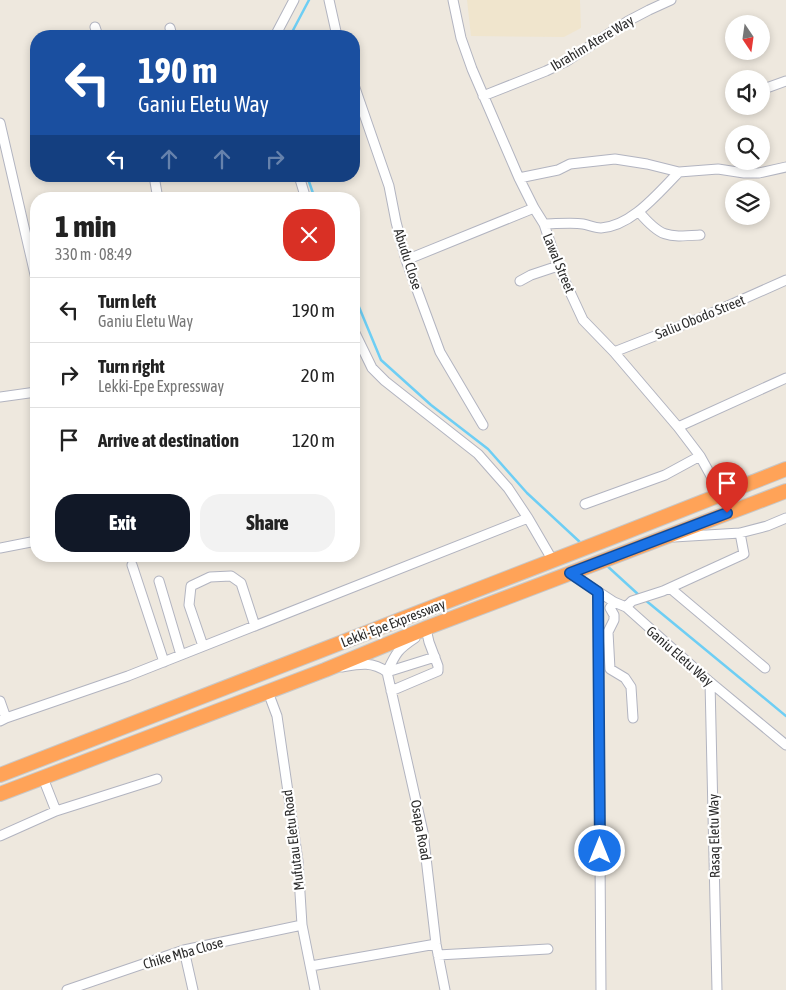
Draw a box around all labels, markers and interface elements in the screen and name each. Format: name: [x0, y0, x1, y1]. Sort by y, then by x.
street label: Ibrahim Atere Way: [548, 12, 637, 74]
north arrow: [725, 15, 770, 60]
map controls: [725, 15, 770, 225]
icon: left: [55, 50, 120, 115]
text: 190 m: [138, 50, 217, 90]
button: sound: [725, 70, 770, 115]
text: Ganiu Eletu Way: [138, 91, 269, 117]
button: search: [725, 125, 770, 170]
icon: left: [102, 145, 130, 173]
icon: ahead: [155, 145, 183, 173]
icon: ahead: [208, 145, 236, 173]
icon: right: [261, 145, 289, 173]
button: layers: [725, 180, 770, 225]
text: 1 min: [55, 209, 116, 243]
button: close: [283, 209, 335, 261]
street label: Abudu Close: [391, 226, 425, 292]
street label: Lawal Street: [540, 231, 578, 295]
text: 330 m · 08:49: [55, 245, 132, 263]
text: Turn left: [98, 290, 156, 312]
street label: Saliu Obodo Street: [653, 292, 747, 342]
icon: left: [55, 296, 83, 324]
text: 190 m: [292, 299, 335, 321]
text: Ganiu Eletu Way: [98, 312, 193, 330]
text: Turn right: [98, 355, 165, 377]
icon: right: [55, 361, 83, 389]
text: 20 m: [301, 364, 335, 386]
text: Lekki-Epe Expressway: [98, 377, 224, 395]
icon: arrive: [55, 426, 83, 454]
text: Arrive at destination: [98, 429, 239, 451]
text: 120 m: [292, 429, 335, 451]
pin: [706, 462, 748, 513]
icon: arrive: [713, 469, 741, 497]
button: Exit: [55, 494, 190, 552]
button: Share: [200, 494, 335, 552]
street label: Lekki-Epe Expressway: [339, 596, 448, 650]
street label: Ganiu Eletu Way: [643, 623, 717, 689]
street label: Mufutau Eletu Road: [279, 789, 307, 891]
street label: Rasaq Eletu Way: [705, 794, 723, 878]
street label: Osapa Road: [408, 798, 434, 862]
position arrow: [573, 824, 625, 876]
street label: Chike Mba Close: [141, 934, 225, 972]

